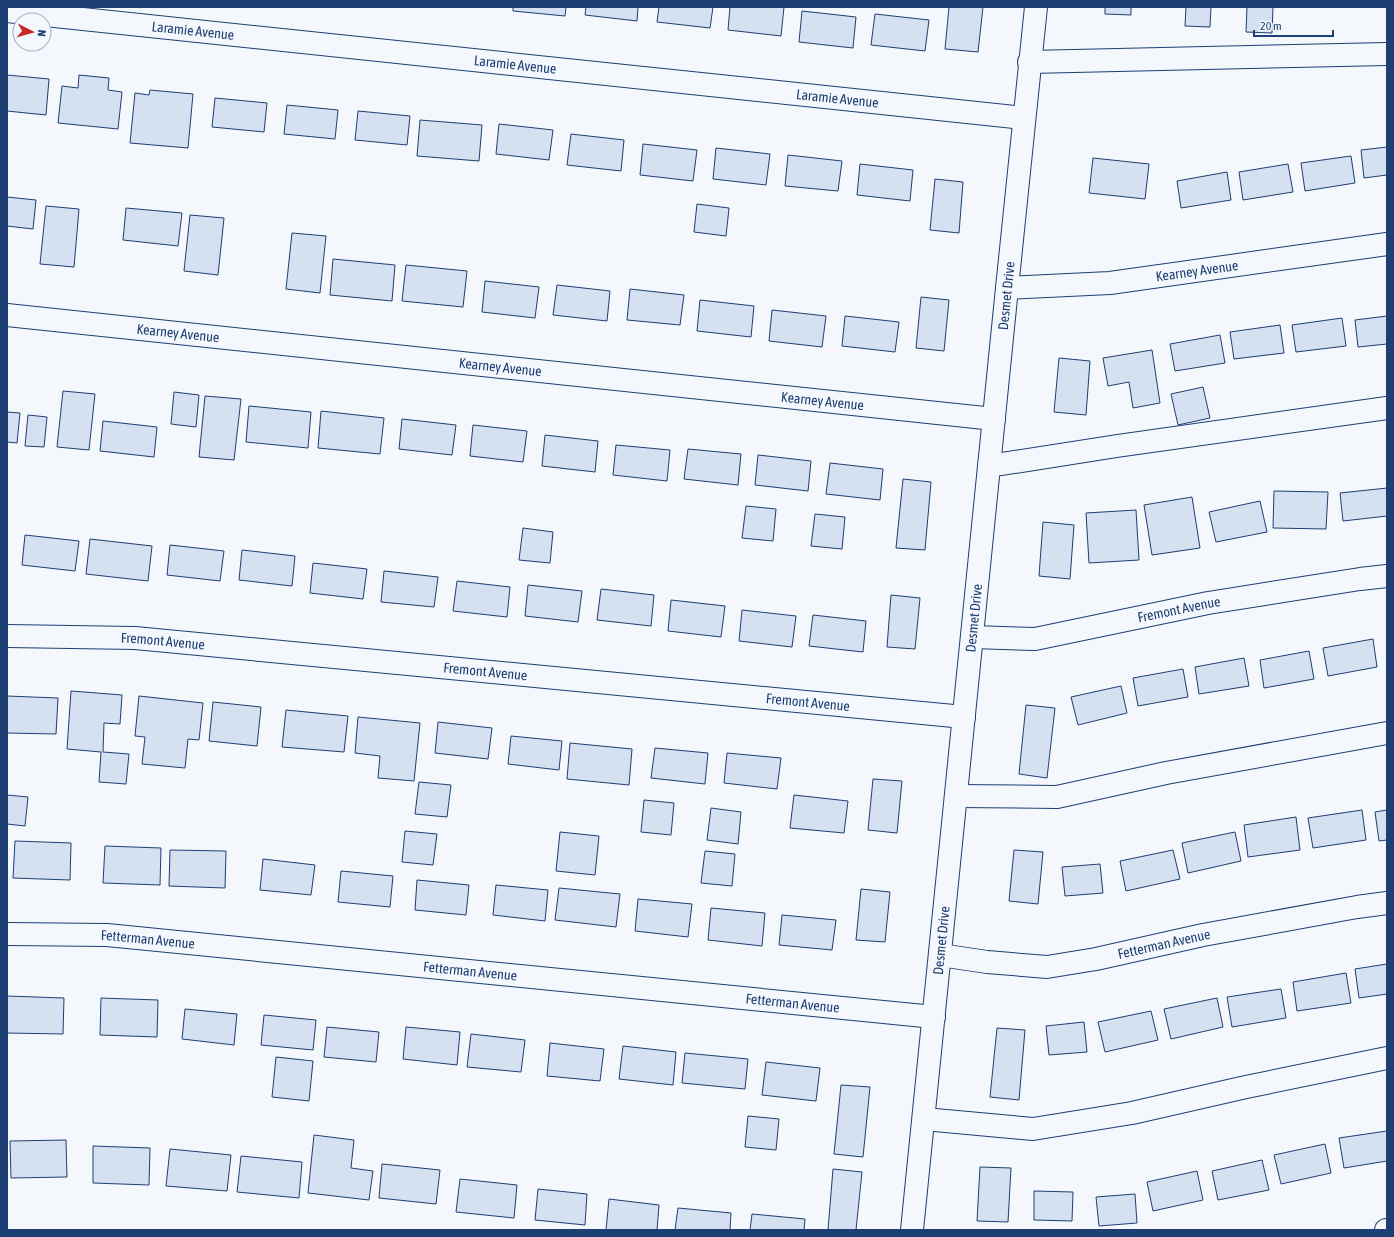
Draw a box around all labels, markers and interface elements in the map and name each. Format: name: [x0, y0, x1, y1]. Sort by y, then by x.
north arrow: [12, 12, 52, 52]
scale bar: [1254, 12, 1333, 38]
street label: Laramie Avenue: [151, 18, 235, 43]
text: 20 m: [1260, 19, 1282, 33]
text: N: [36, 29, 48, 37]
street label: Laramie Avenue: [473, 52, 557, 77]
street label: Laramie Avenue: [795, 86, 879, 111]
street label: Kearney Avenue: [1155, 257, 1239, 284]
street label: Desmet Drive: [995, 261, 1018, 331]
street label: Kearney Avenue: [136, 321, 220, 345]
street label: Kearney Avenue: [458, 355, 542, 379]
street label: Kearney Avenue: [780, 389, 865, 413]
street label: Desmet Drive: [962, 583, 985, 653]
street label: Fremont Avenue: [1136, 593, 1221, 625]
street label: Fremont Avenue: [121, 630, 205, 653]
street label: Fremont Avenue: [443, 659, 528, 683]
street label: Fremont Avenue: [765, 690, 851, 714]
street label: Desmet Drive: [930, 905, 953, 975]
street label: Fetterman Avenue: [1116, 926, 1211, 962]
street label: Fetterman Avenue: [101, 927, 196, 952]
street label: Fetterman Avenue: [422, 958, 518, 984]
street label: Fetterman Avenue: [745, 990, 840, 1016]

